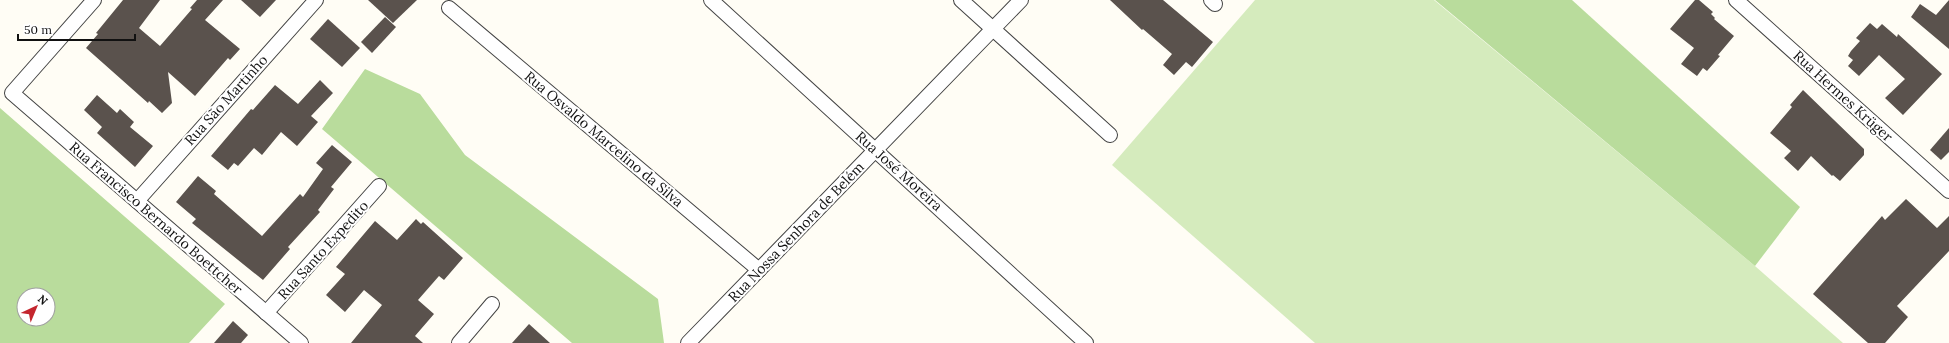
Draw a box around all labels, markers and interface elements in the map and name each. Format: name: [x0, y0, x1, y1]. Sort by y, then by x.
scale bar: [18, 16, 135, 42]
text: 50 m: [24, 22, 52, 37]
street label: Rua Hermes Krüger: [1789, 47, 1897, 145]
street label: Rua São Martinho: [181, 51, 271, 149]
street label: Rua Osvaldo Marcelino da Silva: [521, 67, 687, 211]
street label: Rua José Moreira: [852, 127, 946, 215]
street label: Rua Francisco Bernardo Boettcher: [66, 138, 246, 298]
street label: Rua Nossa Senhora de Belém: [724, 158, 868, 306]
street label: Rua Santo Expedito: [274, 197, 372, 303]
north arrow: [16, 287, 56, 327]
text: N: [35, 292, 51, 308]

